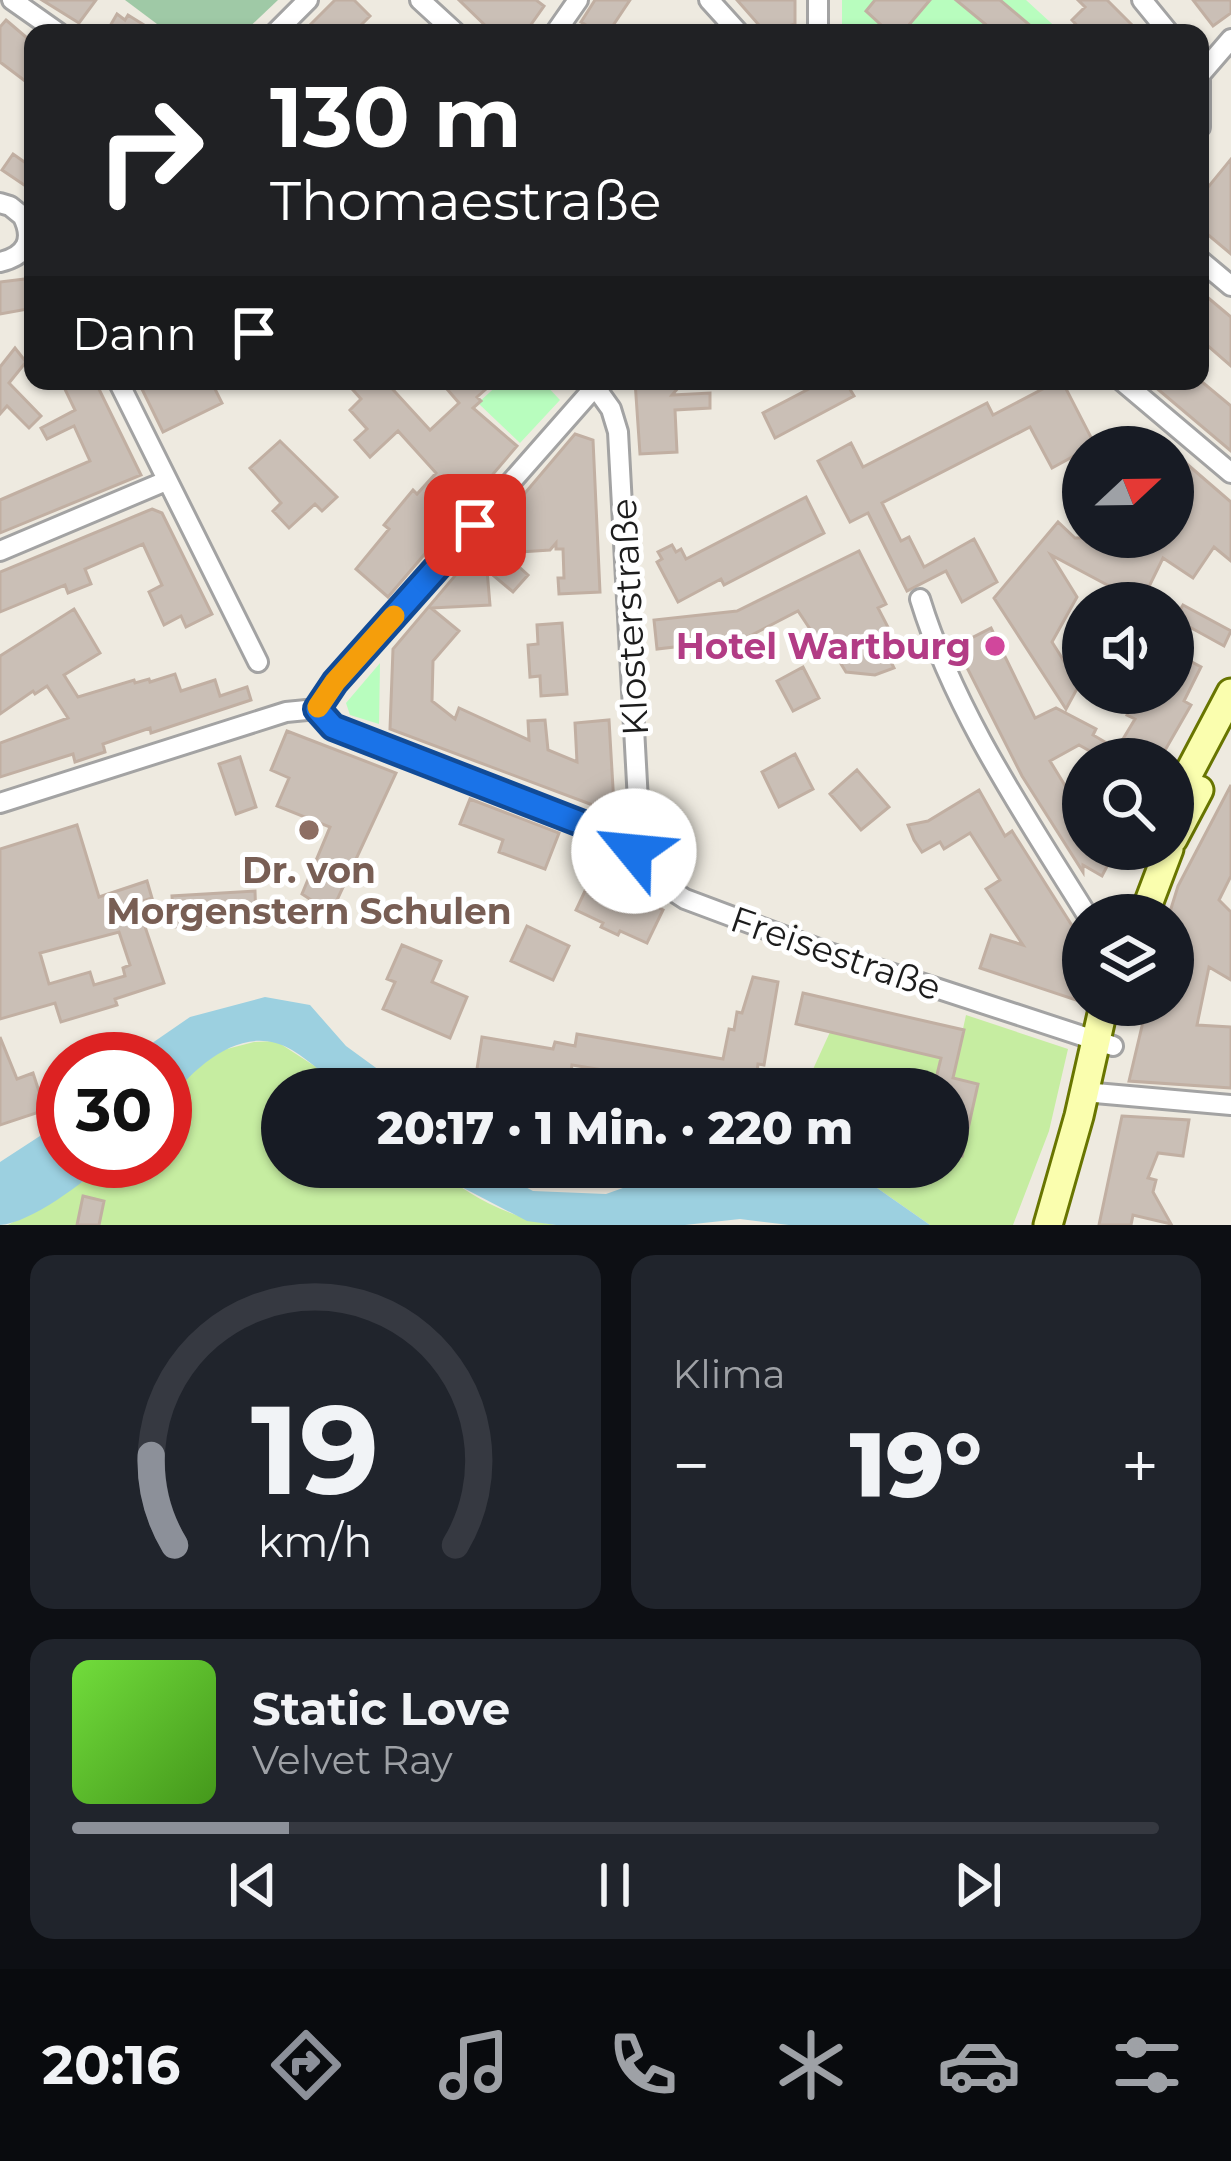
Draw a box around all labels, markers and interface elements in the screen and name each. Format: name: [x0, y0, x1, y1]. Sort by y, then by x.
text: 130 m: [270, 66, 522, 168]
icon: right: [72, 72, 228, 228]
text: Thomaestraße: [270, 168, 661, 234]
icon: arrive: [221, 300, 287, 366]
text: Dann: [72, 306, 197, 361]
north arrow: [1062, 426, 1194, 558]
map controls: [1062, 426, 1194, 1026]
pin: [424, 474, 526, 576]
icon: arrive: [442, 492, 508, 558]
street label: Klosterstraße: [601, 497, 657, 737]
button: sound: [1062, 582, 1194, 714]
place label: Hotel Wartburg: [676, 624, 971, 668]
marker: Hotel Wartburg: [982, 633, 1008, 659]
button: search: [1062, 738, 1194, 870]
position arrow: [571, 788, 697, 914]
marker: Dr. von Morgenstern Schulen: [296, 817, 322, 843]
place label: Dr. von Morgenstern Schulen: [106, 848, 512, 933]
button: layers: [1062, 894, 1194, 1026]
street label: Freisestraße: [725, 896, 947, 1010]
speed limit sign: 30: [36, 1032, 192, 1188]
text: 20:17 · 1 Min. · 220 m: [377, 1100, 853, 1155]
text: Klima: [673, 1350, 786, 1398]
text: 19: [251, 1373, 379, 1525]
text: 19°: [850, 1410, 982, 1520]
text: −: [673, 1425, 710, 1506]
text: +: [1121, 1425, 1159, 1506]
text: km/h: [258, 1515, 372, 1568]
text: Static Love: [252, 1681, 510, 1736]
text: Velvet Ray: [252, 1736, 453, 1784]
icon: previous: [220, 1852, 286, 1918]
icon: pause: [582, 1852, 648, 1918]
icon: next: [945, 1852, 1011, 1918]
icon: directions: [264, 2023, 348, 2107]
icon: music: [432, 2023, 516, 2107]
icon: phone: [601, 2023, 685, 2107]
icon: climate: [769, 2023, 853, 2107]
icon: car: [937, 2023, 1021, 2107]
icon: filters: [1105, 2023, 1189, 2107]
text: 20:16: [42, 2032, 180, 2098]

